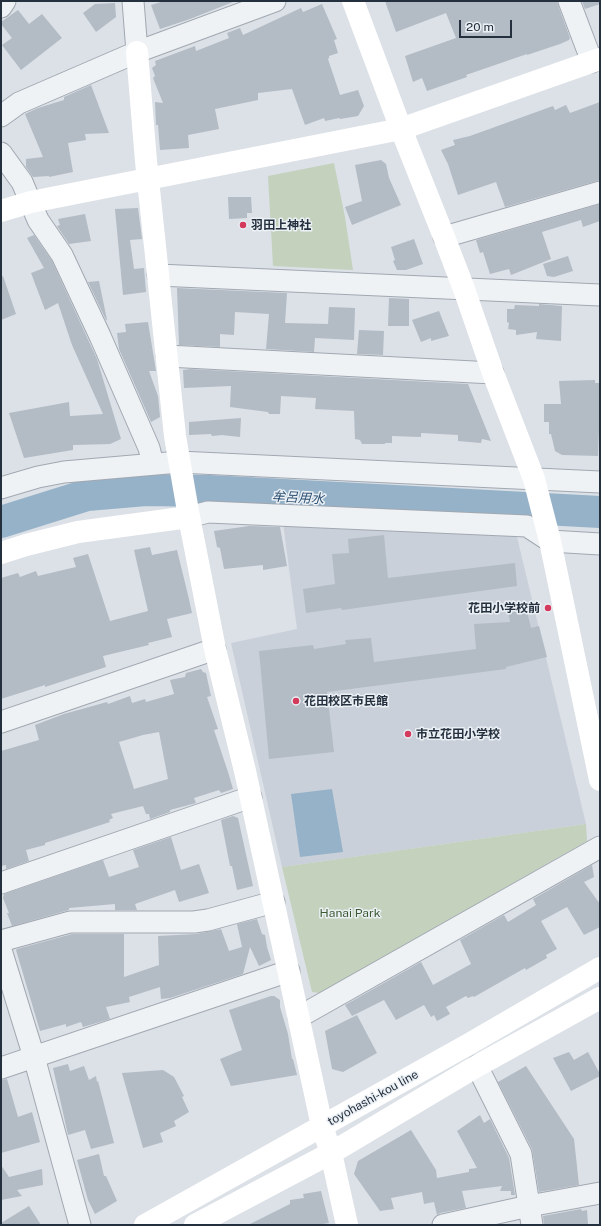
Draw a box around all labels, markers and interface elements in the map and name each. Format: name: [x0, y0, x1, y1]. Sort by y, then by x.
scale bar: [461, 12, 514, 38]
text: 20 m: [466, 20, 494, 34]
place label: 羽田上神社: [251, 218, 311, 232]
marker: 羽田上神社: [238, 220, 248, 230]
water label: 牟呂用水: [272, 489, 324, 507]
place label: 花田小学校前: [468, 601, 540, 615]
marker: 花田小学校前: [543, 603, 553, 613]
place label: 花田校区市民館: [304, 694, 388, 708]
marker: 花田校区市民館: [291, 696, 301, 706]
place label: 市立花田小学校: [416, 727, 500, 741]
marker: 市立花田小学校: [403, 729, 413, 739]
park label: Hanai Park: [320, 906, 380, 920]
street label: toyohashi-kou line: [325, 1067, 421, 1129]

